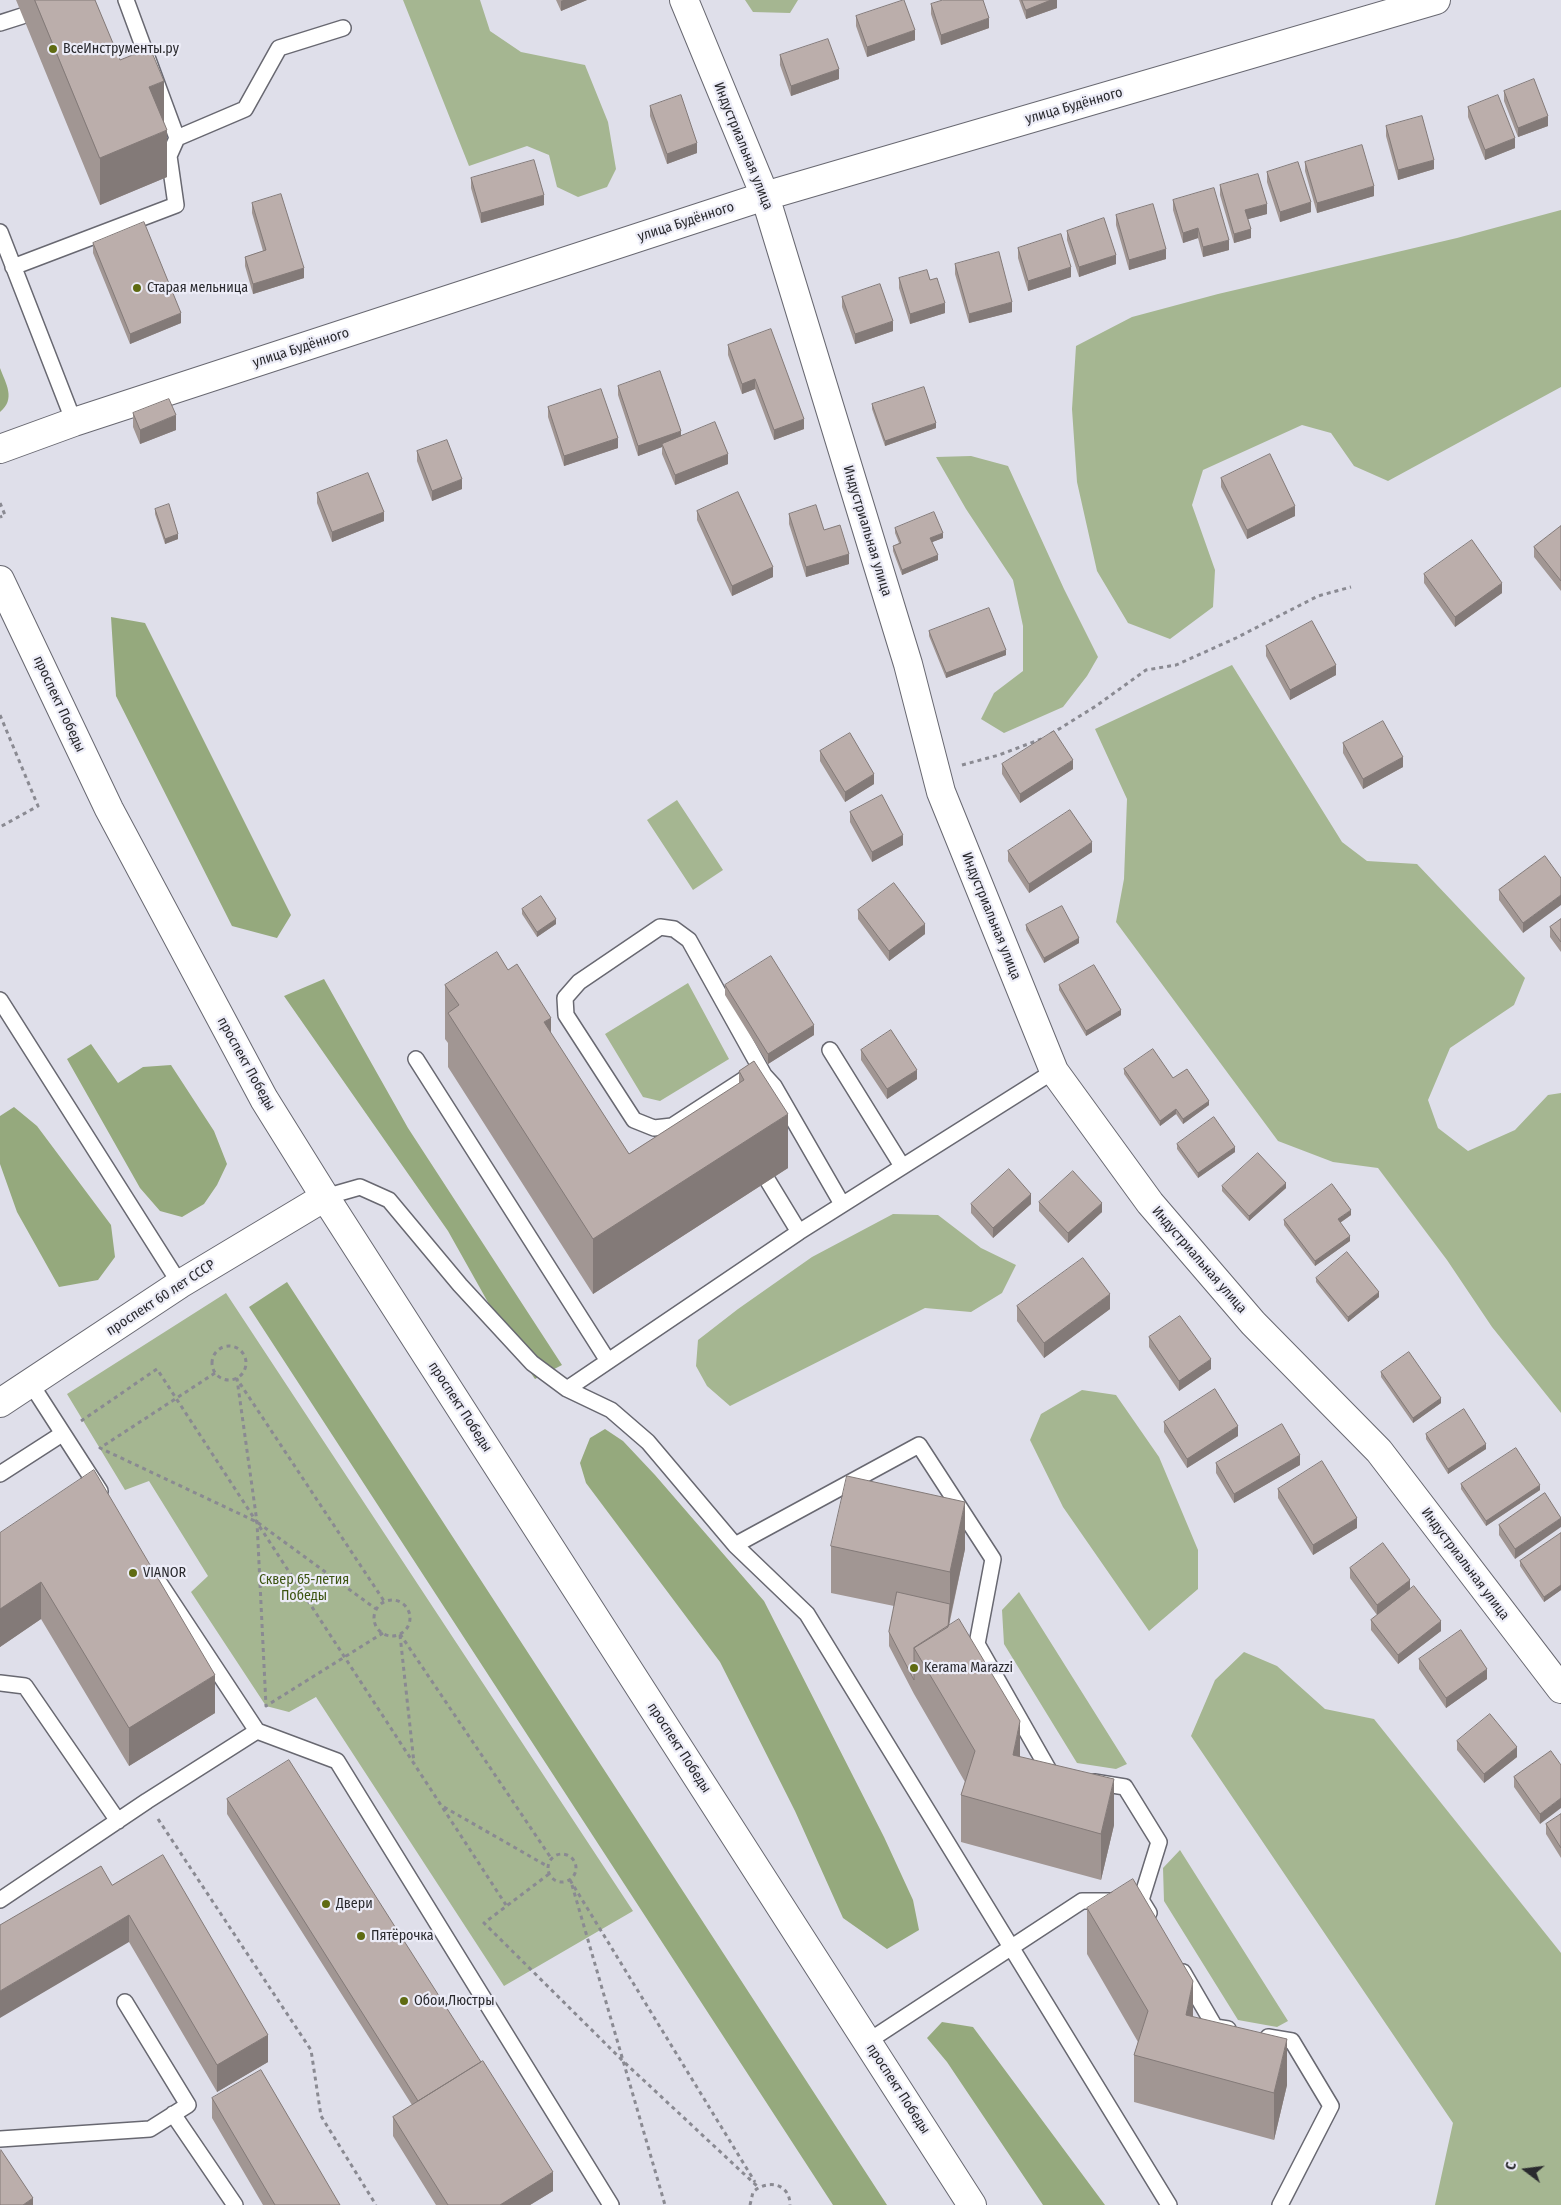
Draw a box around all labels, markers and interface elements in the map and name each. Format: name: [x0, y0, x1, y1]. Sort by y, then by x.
place label: ВсеИнструменты.ру: [63, 41, 179, 57]
marker: ВсеИнструменты.ру: [47, 43, 59, 55]
street label: Индустриальная улица: [710, 80, 776, 212]
street label: улица Будённого: [1023, 84, 1125, 128]
street label: улица Будённого: [636, 198, 736, 246]
place label: Старая мельница: [147, 280, 248, 296]
marker: Старая мельница: [131, 282, 143, 294]
street label: улица Будённого: [251, 324, 351, 372]
street label: Индустриальная улица: [839, 464, 895, 598]
street label: проспект Победы: [29, 653, 89, 755]
street label: Индустриальная улица: [958, 850, 1024, 982]
street label: проспект Победы: [213, 1014, 279, 1114]
street label: Индустриальная улица: [1148, 1203, 1250, 1317]
street label: проспект 60 лет СССР: [103, 1257, 219, 1339]
street label: проспект Победы: [425, 1359, 495, 1455]
street label: Индустриальная улица: [1417, 1505, 1513, 1623]
place label: VIANOR: [143, 1565, 186, 1581]
marker: VIANOR: [127, 1567, 139, 1579]
park label: Сквер 65-летия Победы: [259, 1572, 349, 1604]
place label: Kerama Marazzi: [924, 1660, 1013, 1676]
marker: Kerama Marazzi: [908, 1662, 920, 1674]
street label: проспект Победы: [644, 1700, 714, 1796]
place label: Двери: [336, 1896, 373, 1912]
marker: Двери: [320, 1898, 332, 1910]
place label: Пятёрочка: [371, 1928, 434, 1944]
marker: Пятёрочка: [355, 1930, 367, 1942]
place label: Обои,Люстры: [414, 1993, 495, 2009]
marker: Обои,Люстры: [398, 1995, 410, 2007]
street label: проспект Победы: [863, 2041, 933, 2137]
north arrow: [1501, 2145, 1551, 2195]
text: С: [1502, 2160, 1520, 2172]

